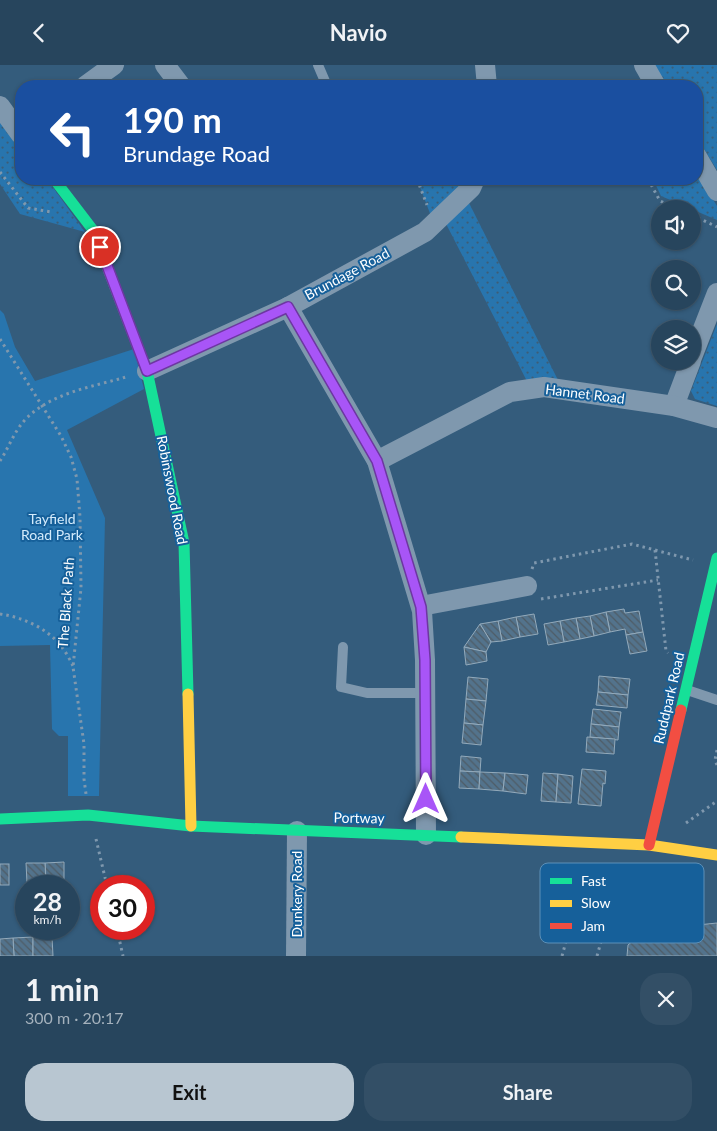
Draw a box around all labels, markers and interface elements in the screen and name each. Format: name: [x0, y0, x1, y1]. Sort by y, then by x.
icon: back: [25, 19, 53, 47]
text: Navio: [330, 19, 387, 46]
icon: heart: [664, 19, 692, 47]
text: 190 m: [123, 98, 222, 140]
icon: left: [40, 100, 105, 165]
text: Brundage Road: [123, 140, 270, 167]
map controls: [651, 200, 701, 370]
button: sound: [651, 200, 701, 250]
pin: [79, 226, 121, 268]
icon: arrive: [86, 233, 114, 261]
street label: Brundage Road: [301, 244, 392, 303]
button: search: [651, 260, 701, 310]
button: layers: [651, 320, 701, 370]
street label: Hannet Road: [544, 380, 626, 407]
street label: Robinswood Road: [154, 434, 191, 546]
park label: Tayfield Road Park: [21, 510, 84, 543]
street label: The Black Path: [54, 557, 77, 649]
street label: Ruddpark Road: [650, 650, 687, 745]
position arrow: [399, 772, 451, 824]
street label: Portway: [333, 809, 385, 826]
street label: Dunkery Road: [288, 851, 305, 937]
legend: [540, 863, 704, 943]
text: Fast: [581, 872, 606, 889]
speed limit sign: 30: [90, 875, 155, 940]
text: 28: [33, 886, 62, 916]
text: Slow: [581, 894, 611, 911]
text: km/h: [33, 912, 62, 927]
text: Jam: [581, 917, 605, 934]
text: 1 min: [25, 971, 99, 1007]
button: close: [640, 973, 692, 1025]
text: 300 m · 20:17: [25, 1008, 124, 1027]
button: Exit: [25, 1063, 354, 1121]
button: Share: [364, 1063, 692, 1121]

